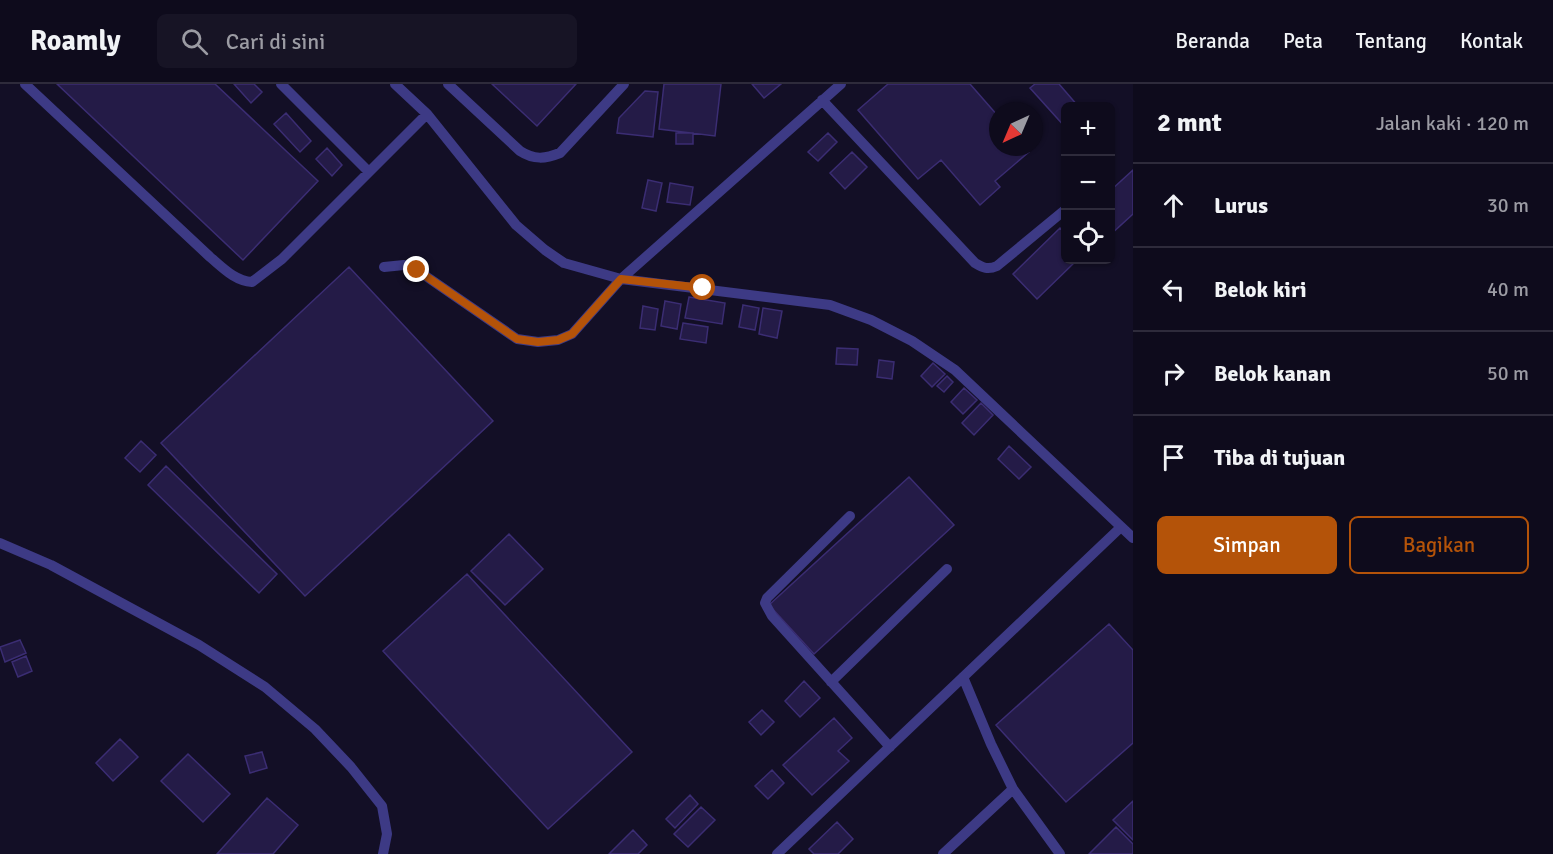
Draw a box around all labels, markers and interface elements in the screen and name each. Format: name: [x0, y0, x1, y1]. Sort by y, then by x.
search box: [157, 14, 577, 68]
text: Roamly: [30, 24, 121, 58]
icon: search: [178, 25, 211, 58]
text: Cari di sini: [226, 28, 325, 55]
text: Beranda: [1175, 28, 1250, 54]
text: Peta: [1283, 28, 1323, 54]
text: Tentang: [1356, 28, 1427, 54]
text: Kontak: [1460, 28, 1523, 54]
north arrow: [989, 102, 1043, 156]
map controls: [1061, 102, 1115, 264]
button: +: [1061, 102, 1115, 156]
text: 2 mnt: [1157, 107, 1222, 139]
text: Jalan kaki · 120 m: [1376, 111, 1529, 136]
button: −: [1061, 156, 1115, 210]
icon: ahead: [1157, 189, 1190, 222]
text: Lurus: [1214, 192, 1268, 219]
text: 30 m: [1487, 193, 1529, 218]
button: locate: [1061, 210, 1115, 264]
route end: [403, 256, 429, 282]
icon: left: [1157, 273, 1190, 306]
route start: [689, 274, 715, 300]
text: Belok kiri: [1214, 276, 1307, 303]
text: 40 m: [1487, 277, 1529, 302]
icon: right: [1157, 357, 1190, 390]
text: Belok kanan: [1214, 360, 1331, 387]
text: 50 m: [1487, 361, 1529, 386]
icon: arrive: [1157, 441, 1190, 474]
text: Tiba di tujuan: [1214, 444, 1345, 471]
button: Simpan: [1157, 516, 1337, 574]
button: Bagikan: [1349, 516, 1529, 574]

